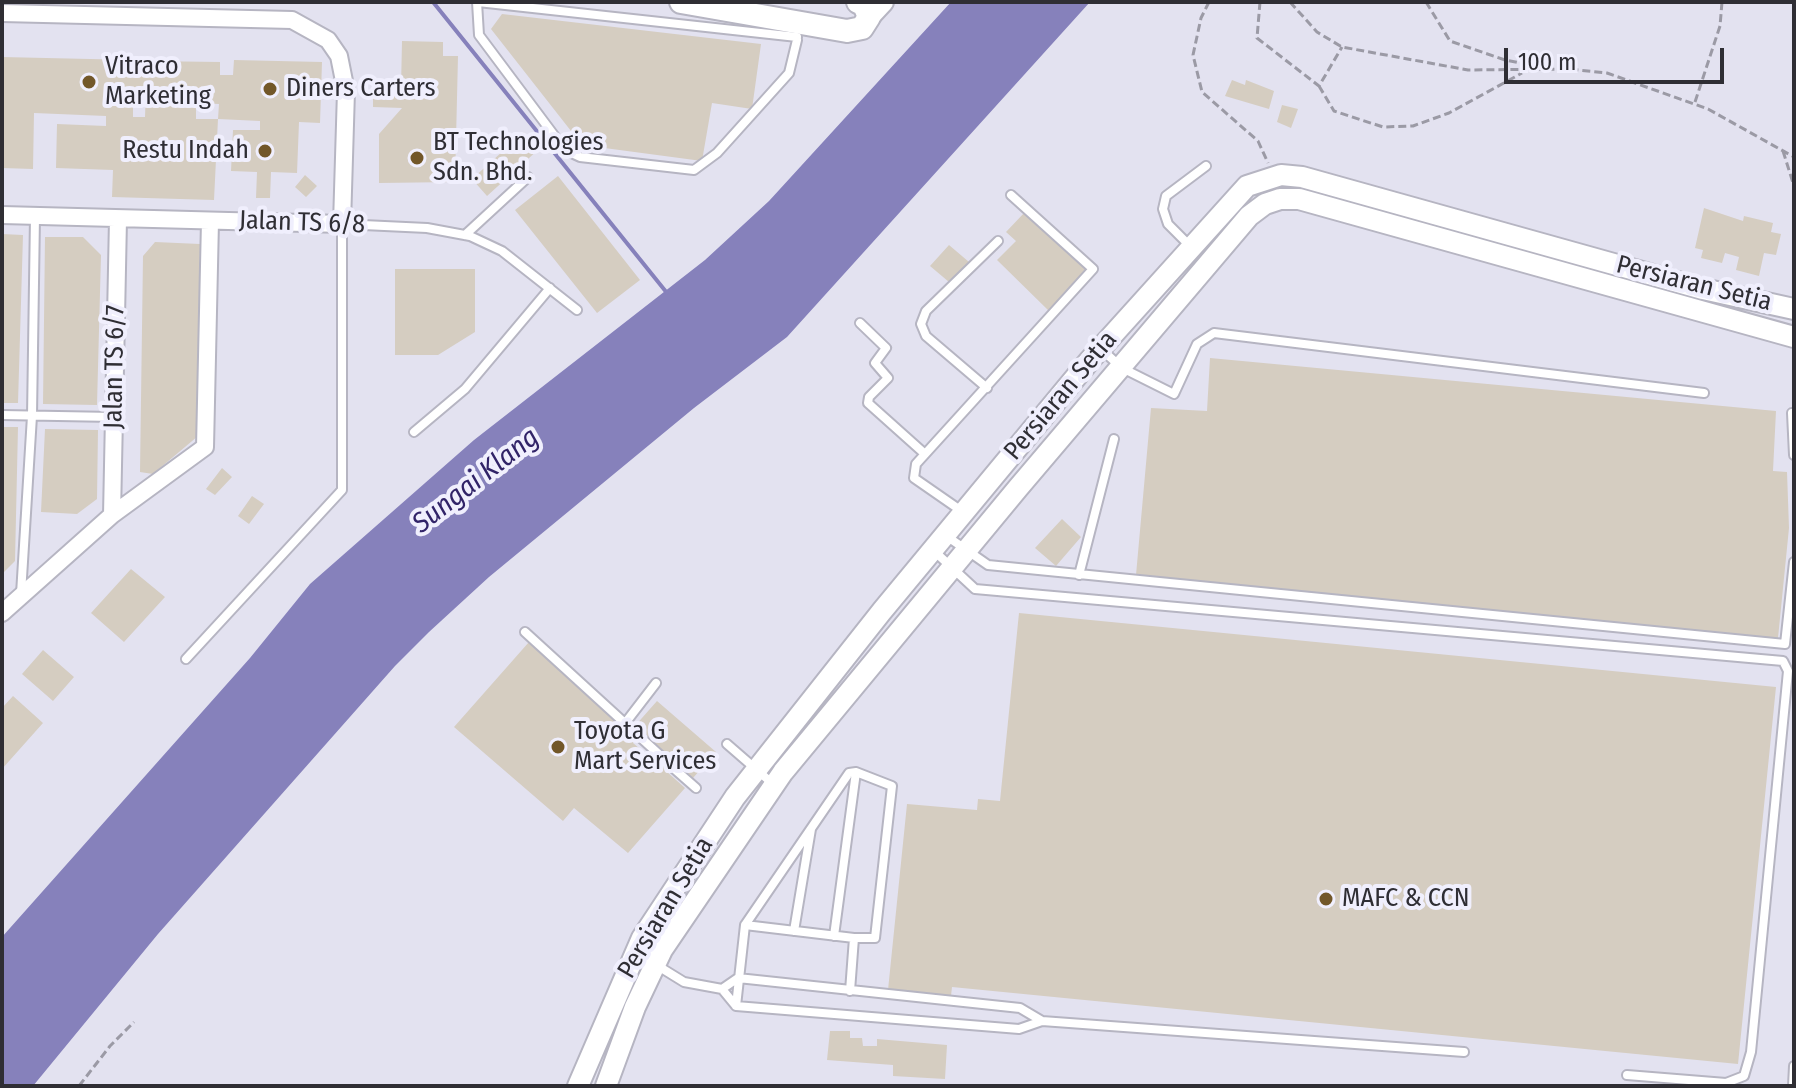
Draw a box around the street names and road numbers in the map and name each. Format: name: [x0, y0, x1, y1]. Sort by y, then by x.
street label: Jalan TS 6/8: [238, 205, 366, 241]
street label: Persiaran Setia: [1613, 250, 1775, 318]
street label: Jalan TS 6/7: [98, 305, 132, 429]
street label: Persiaran Setia: [998, 325, 1124, 467]
street label: Persiaran Setia: [612, 832, 720, 984]

